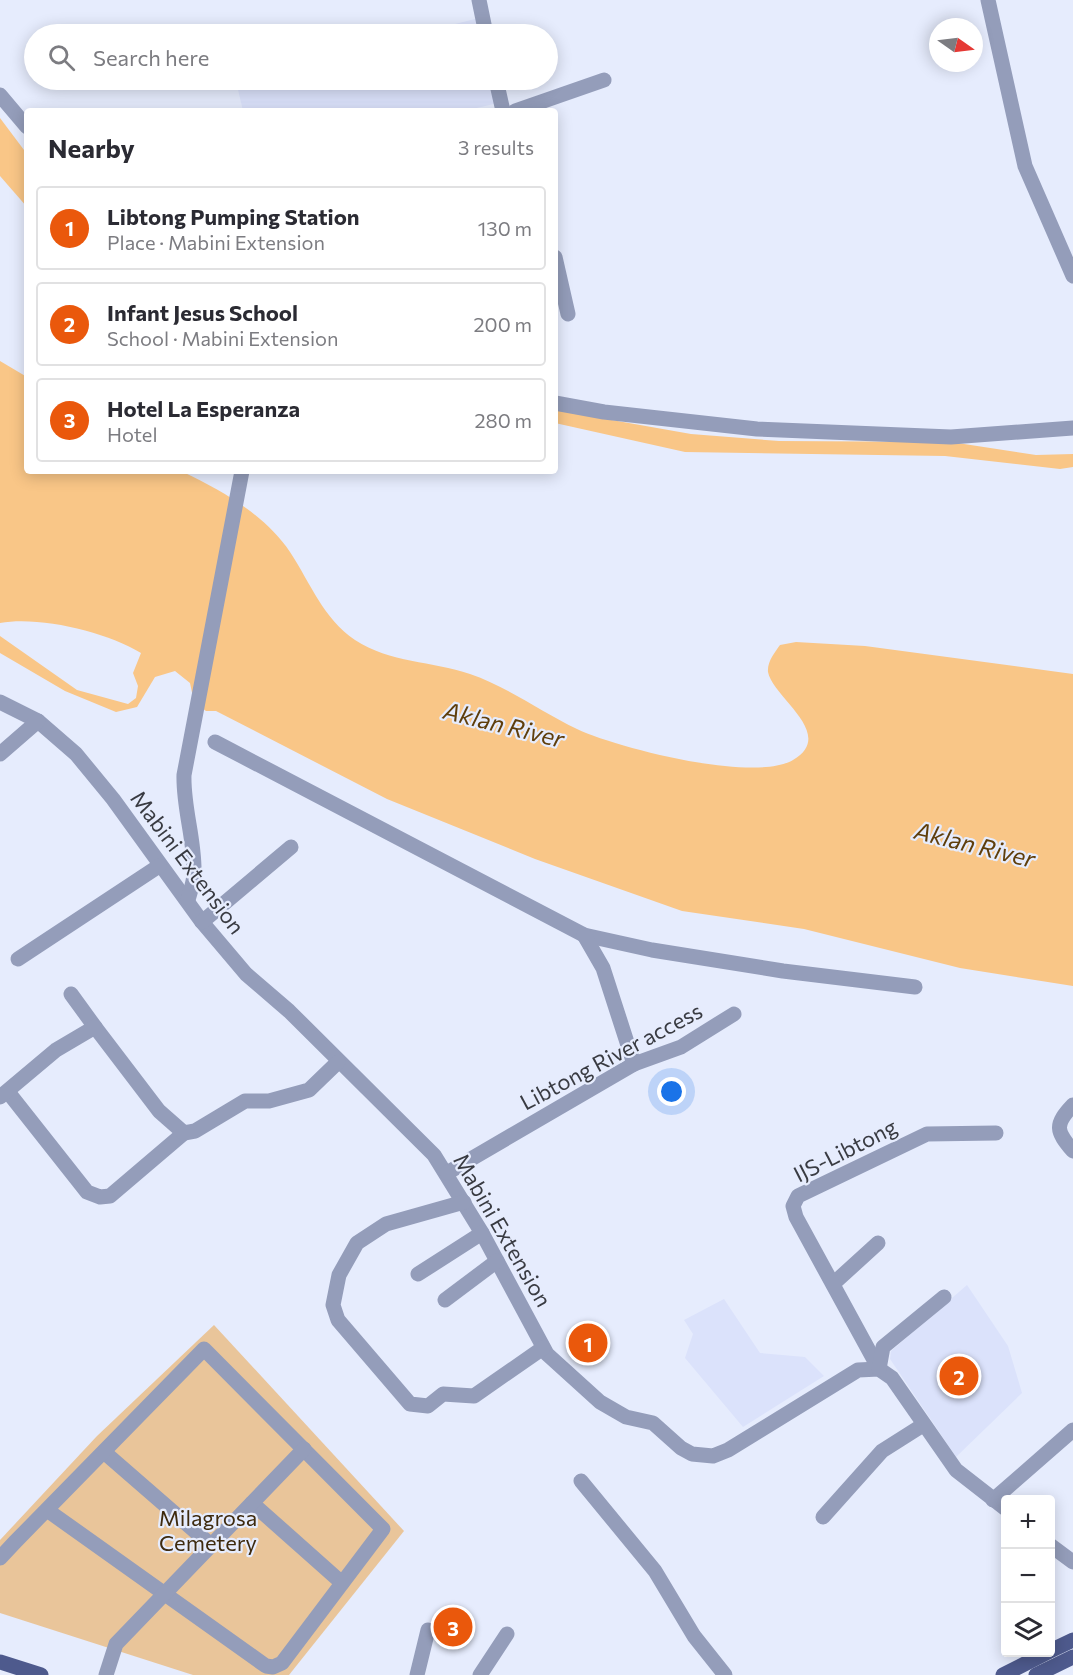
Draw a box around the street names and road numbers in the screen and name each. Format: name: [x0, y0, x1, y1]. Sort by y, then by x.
street label: Mabini Extension: [125, 785, 251, 939]
street label: Libtong River access: [515, 997, 707, 1115]
street label: IJS-Libtong: [789, 1112, 901, 1188]
street label: Mabini Extension: [448, 1148, 558, 1312]

